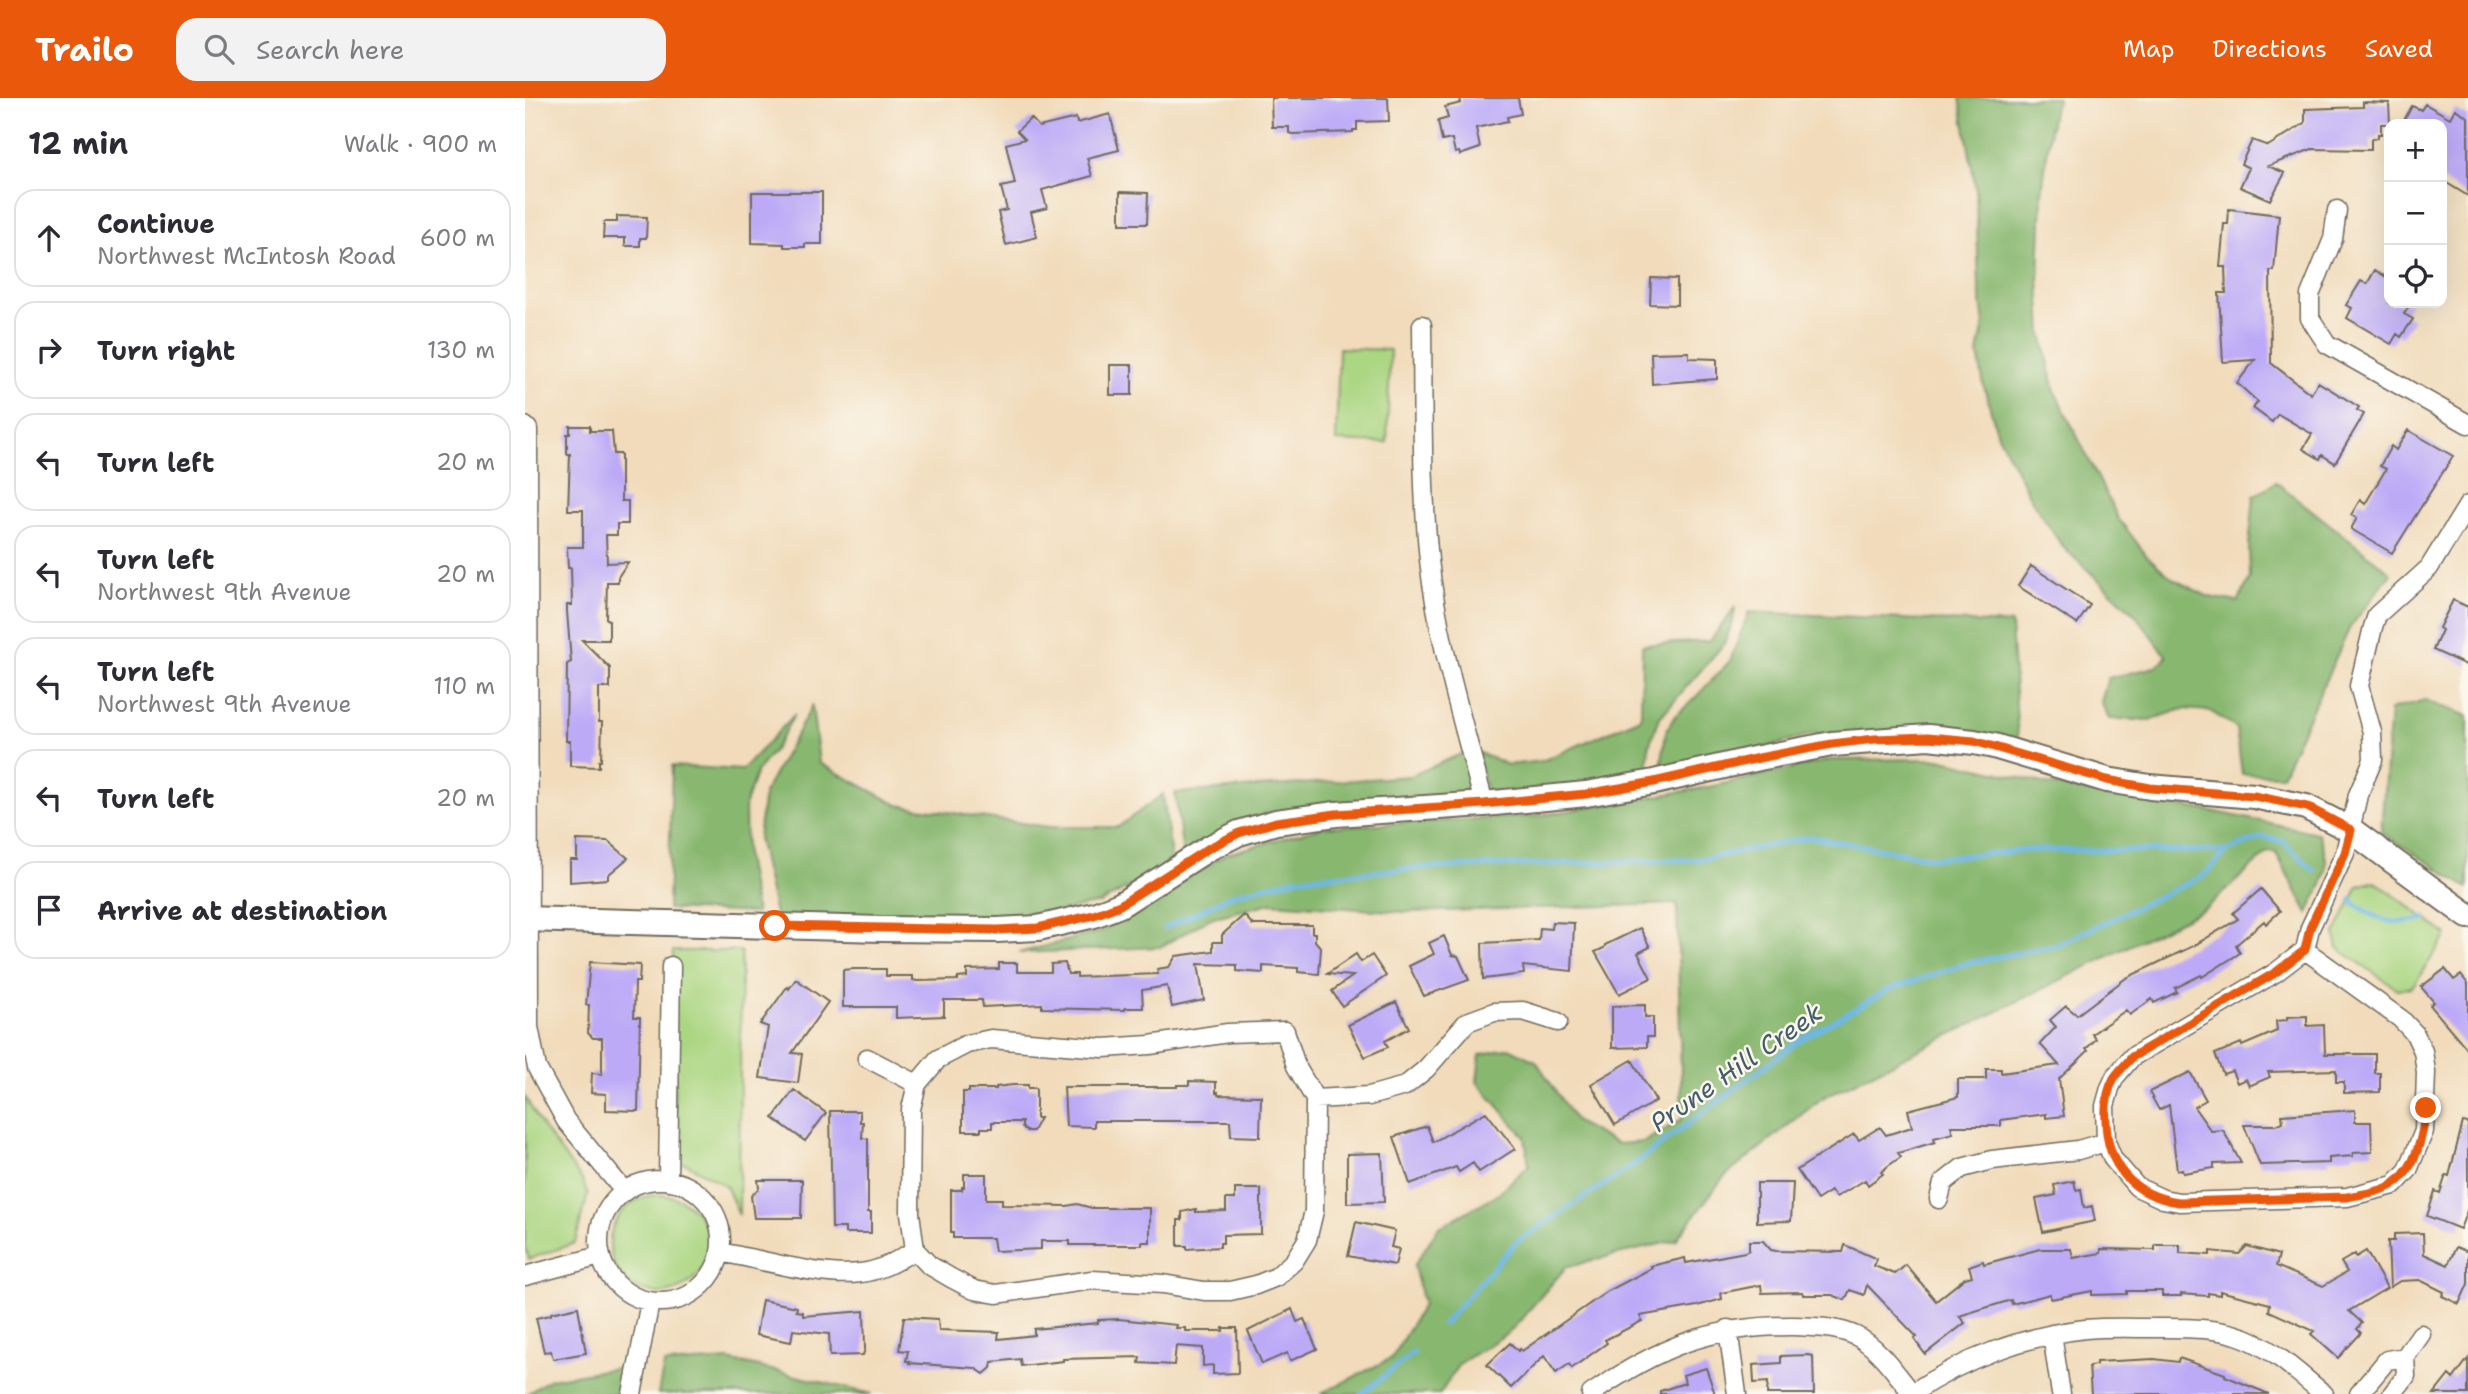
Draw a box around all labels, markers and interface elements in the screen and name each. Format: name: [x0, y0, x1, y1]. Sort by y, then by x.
search box: [176, 18, 666, 81]
text: Trailo: [35, 27, 134, 72]
icon: search: [200, 30, 238, 68]
text: Search here: [256, 32, 405, 67]
text: Map: [2123, 33, 2174, 65]
text: Directions: [2212, 33, 2327, 65]
text: Saved: [2365, 33, 2433, 65]
map controls: [2384, 119, 2447, 308]
button: +: [2384, 119, 2447, 182]
text: 12 min: [28, 123, 128, 164]
text: Walk · 900 m: [344, 129, 497, 159]
button: −: [2384, 182, 2447, 245]
text: Continue: [97, 206, 215, 241]
icon: ahead: [30, 219, 68, 257]
text: 600 m: [420, 223, 495, 253]
text: Northwest McIntosh Road: [97, 241, 396, 271]
button: locate: [2384, 245, 2447, 308]
icon: right: [30, 331, 68, 369]
text: Turn right: [97, 333, 235, 368]
text: 130 m: [427, 335, 495, 365]
icon: left: [30, 443, 68, 481]
text: Turn left: [97, 445, 214, 480]
text: 20 m: [436, 447, 495, 477]
text: Turn left: [97, 542, 214, 577]
icon: left: [30, 555, 68, 593]
text: 20 m: [436, 559, 495, 589]
text: Northwest 9th Avenue: [97, 577, 352, 607]
text: Turn left: [97, 654, 214, 689]
icon: left: [30, 667, 68, 705]
text: 110 m: [433, 671, 495, 701]
text: Northwest 9th Avenue: [97, 689, 352, 719]
icon: left: [30, 779, 68, 817]
text: Turn left: [97, 781, 214, 816]
text: 20 m: [436, 783, 495, 813]
icon: arrive: [30, 891, 68, 929]
text: Arrive at destination: [97, 893, 387, 928]
route start: [759, 910, 790, 941]
water label: Prune Hill Creek: [1643, 994, 1829, 1140]
route end: [2410, 1092, 2441, 1123]

